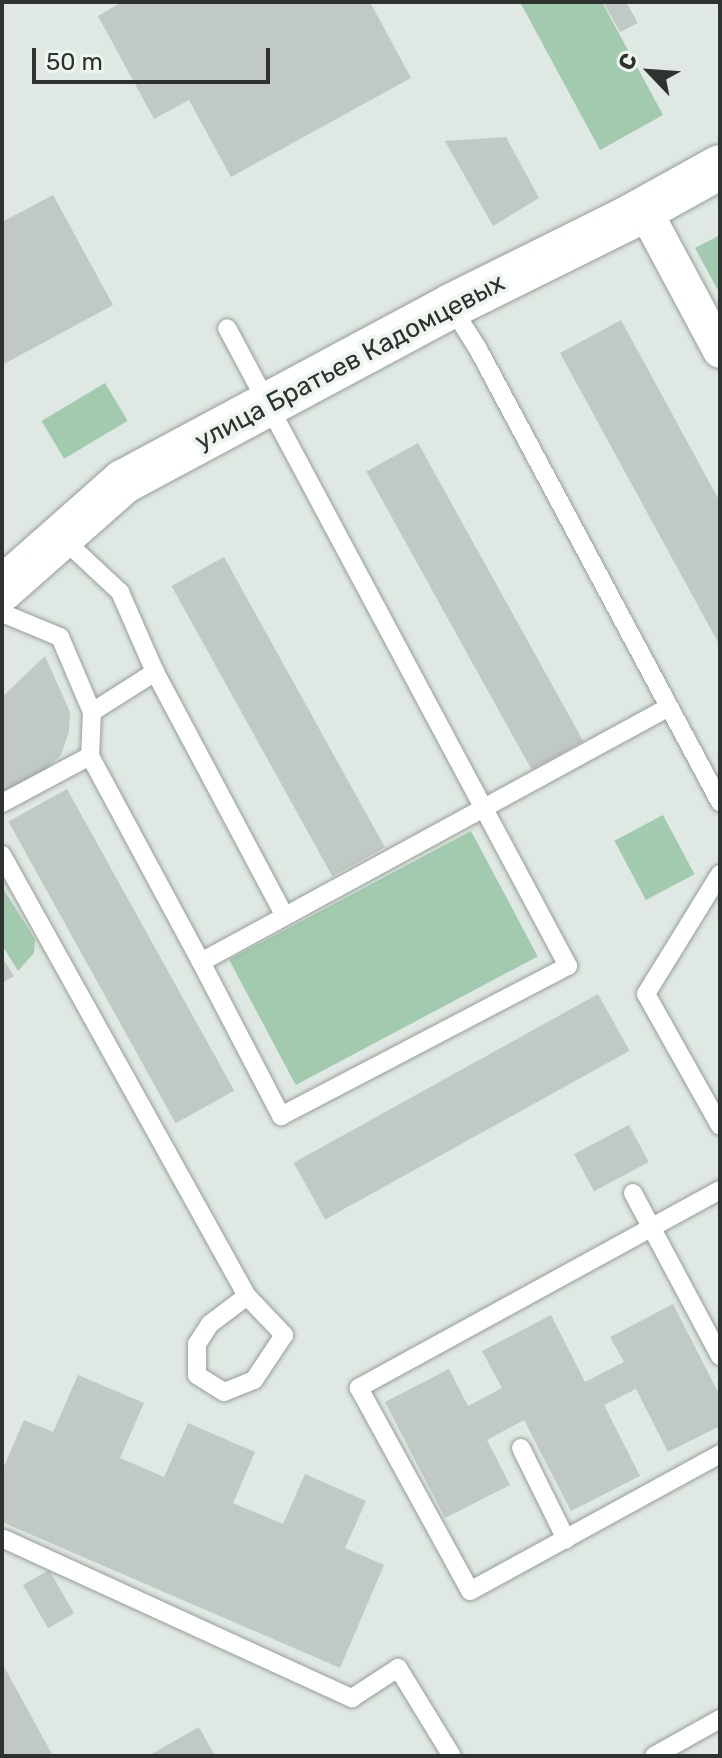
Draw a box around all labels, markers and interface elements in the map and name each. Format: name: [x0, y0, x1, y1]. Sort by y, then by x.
scale bar: [36, 32, 274, 82]
north arrow: [610, 32, 690, 112]
text: 50 m: [46, 48, 103, 76]
text: С: [612, 49, 643, 74]
street label: улица Братьев Кадомцевых: [190, 267, 510, 457]

